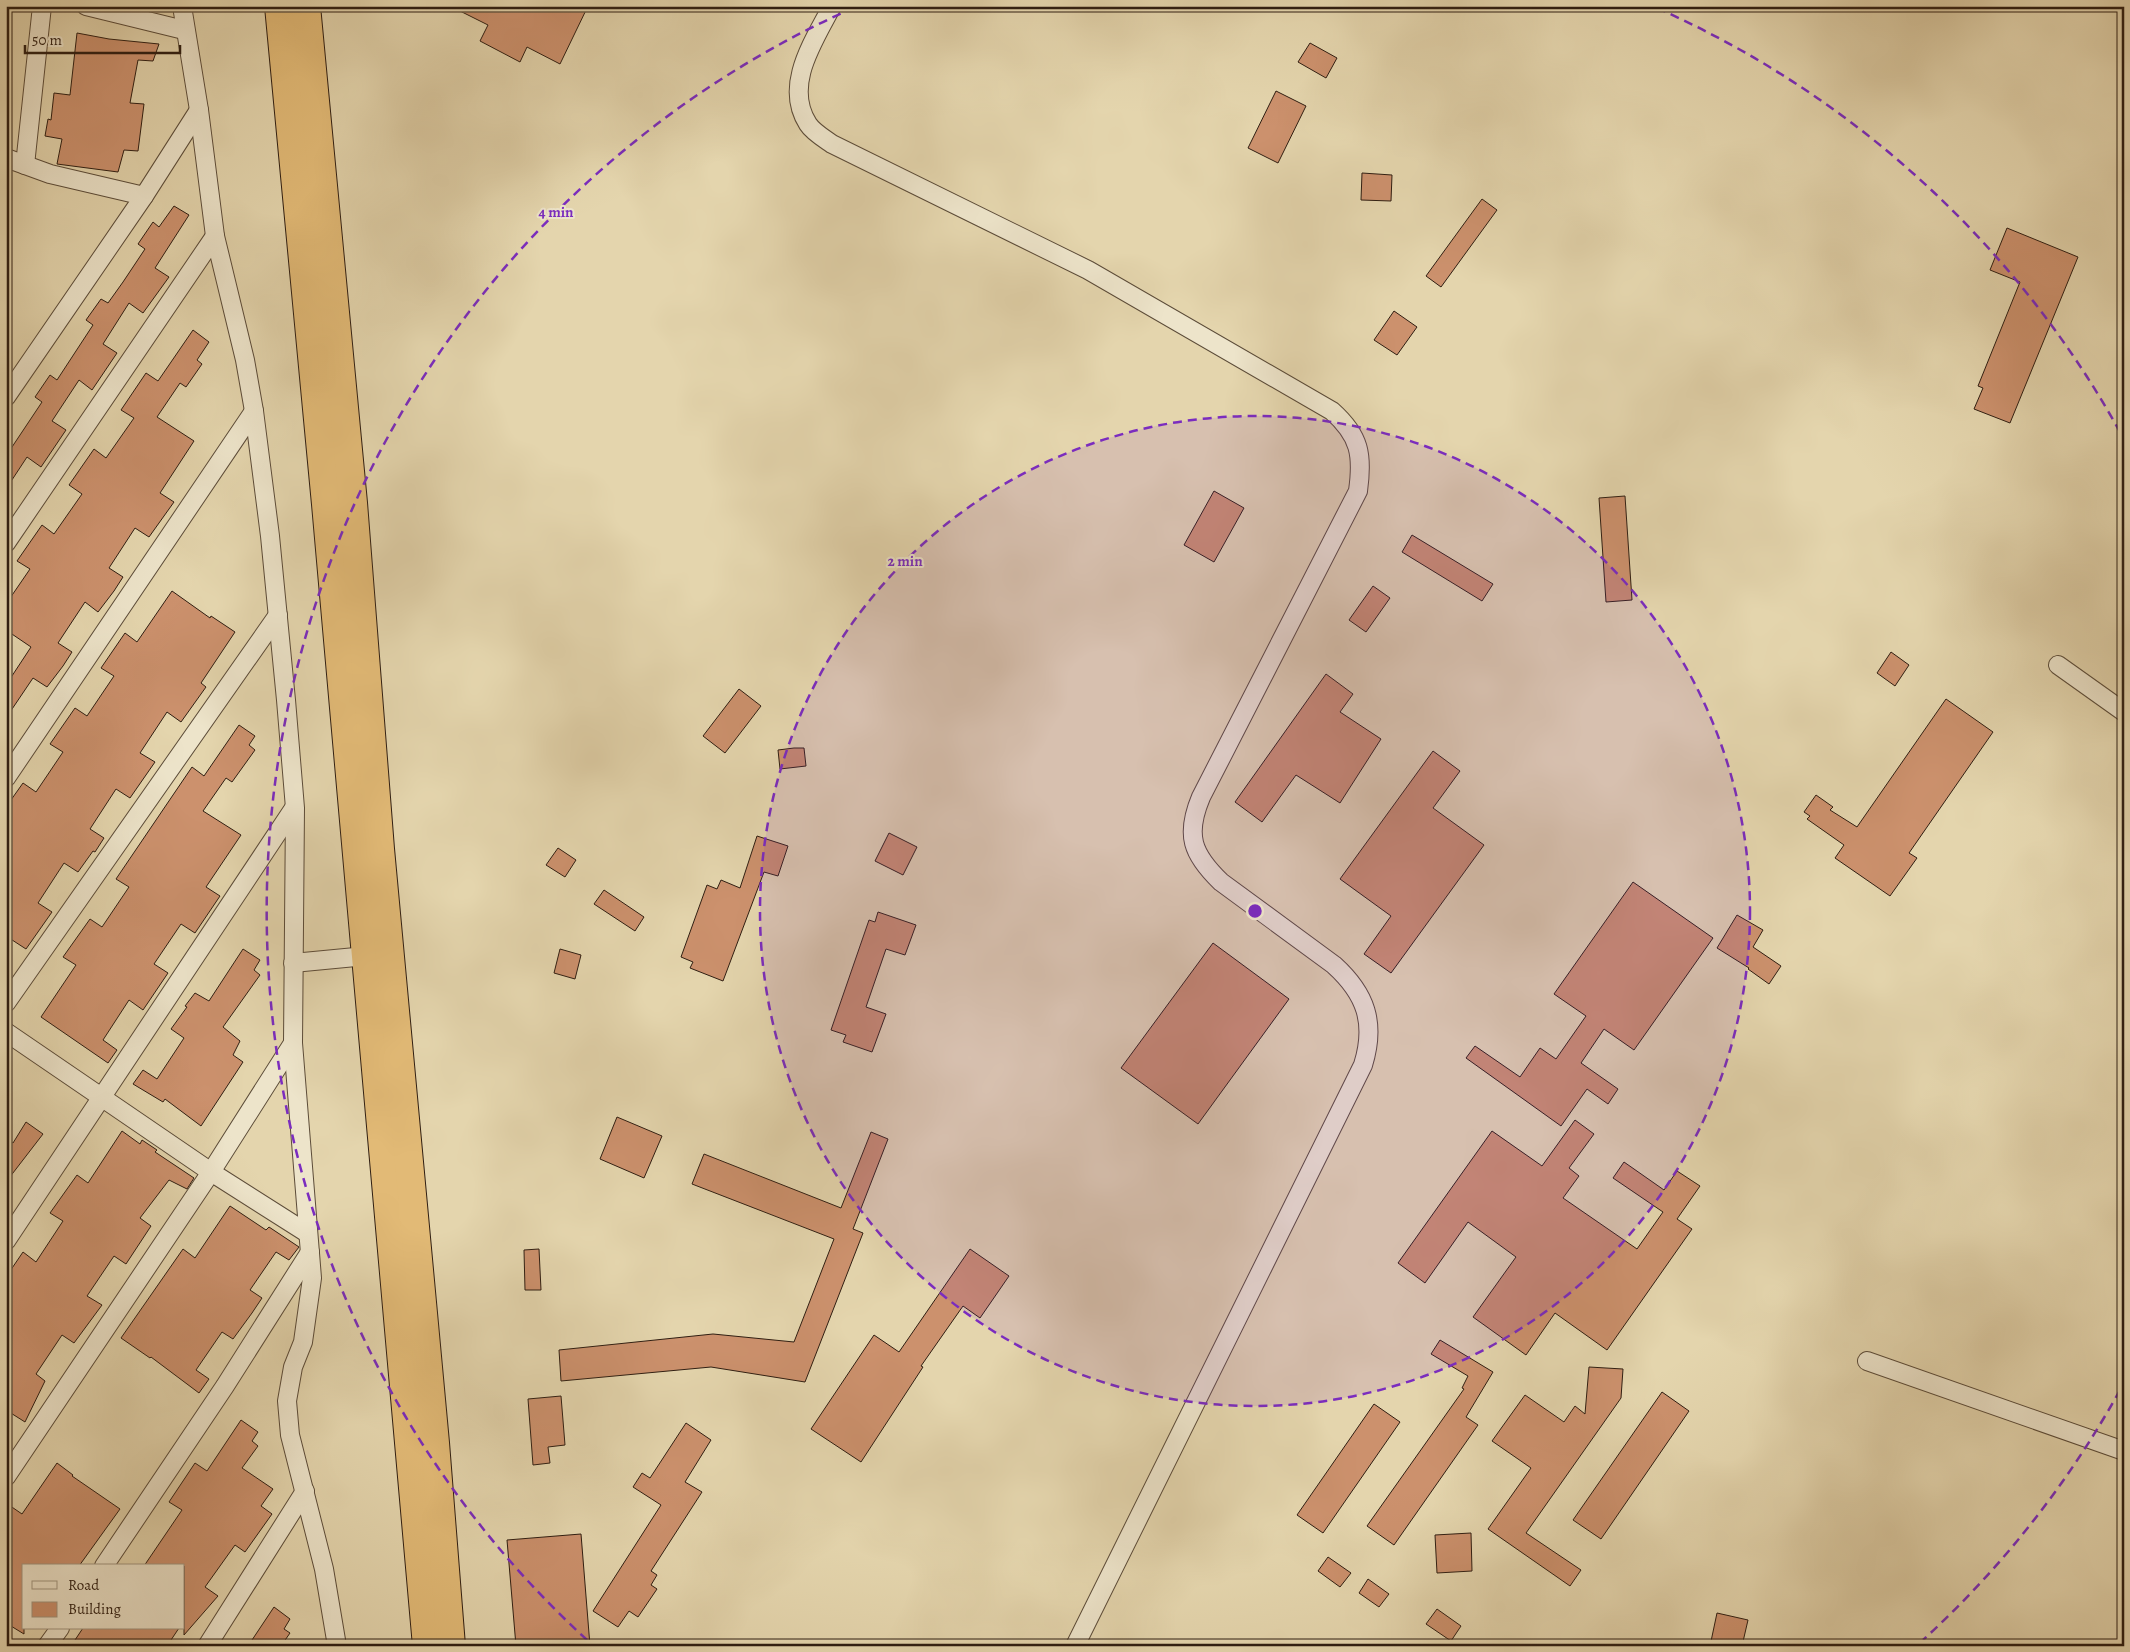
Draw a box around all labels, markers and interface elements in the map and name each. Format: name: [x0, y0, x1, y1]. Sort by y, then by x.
scale bar: [25, 22, 180, 54]
text: 50 m: [32, 30, 62, 50]
text: 4 min: [538, 202, 574, 222]
text: 2 min: [887, 551, 923, 571]
centre of rings: [1246, 902, 1264, 920]
legend: [22, 1564, 185, 1630]
text: Road: [68, 1575, 100, 1595]
text: Building: [68, 1599, 121, 1619]

